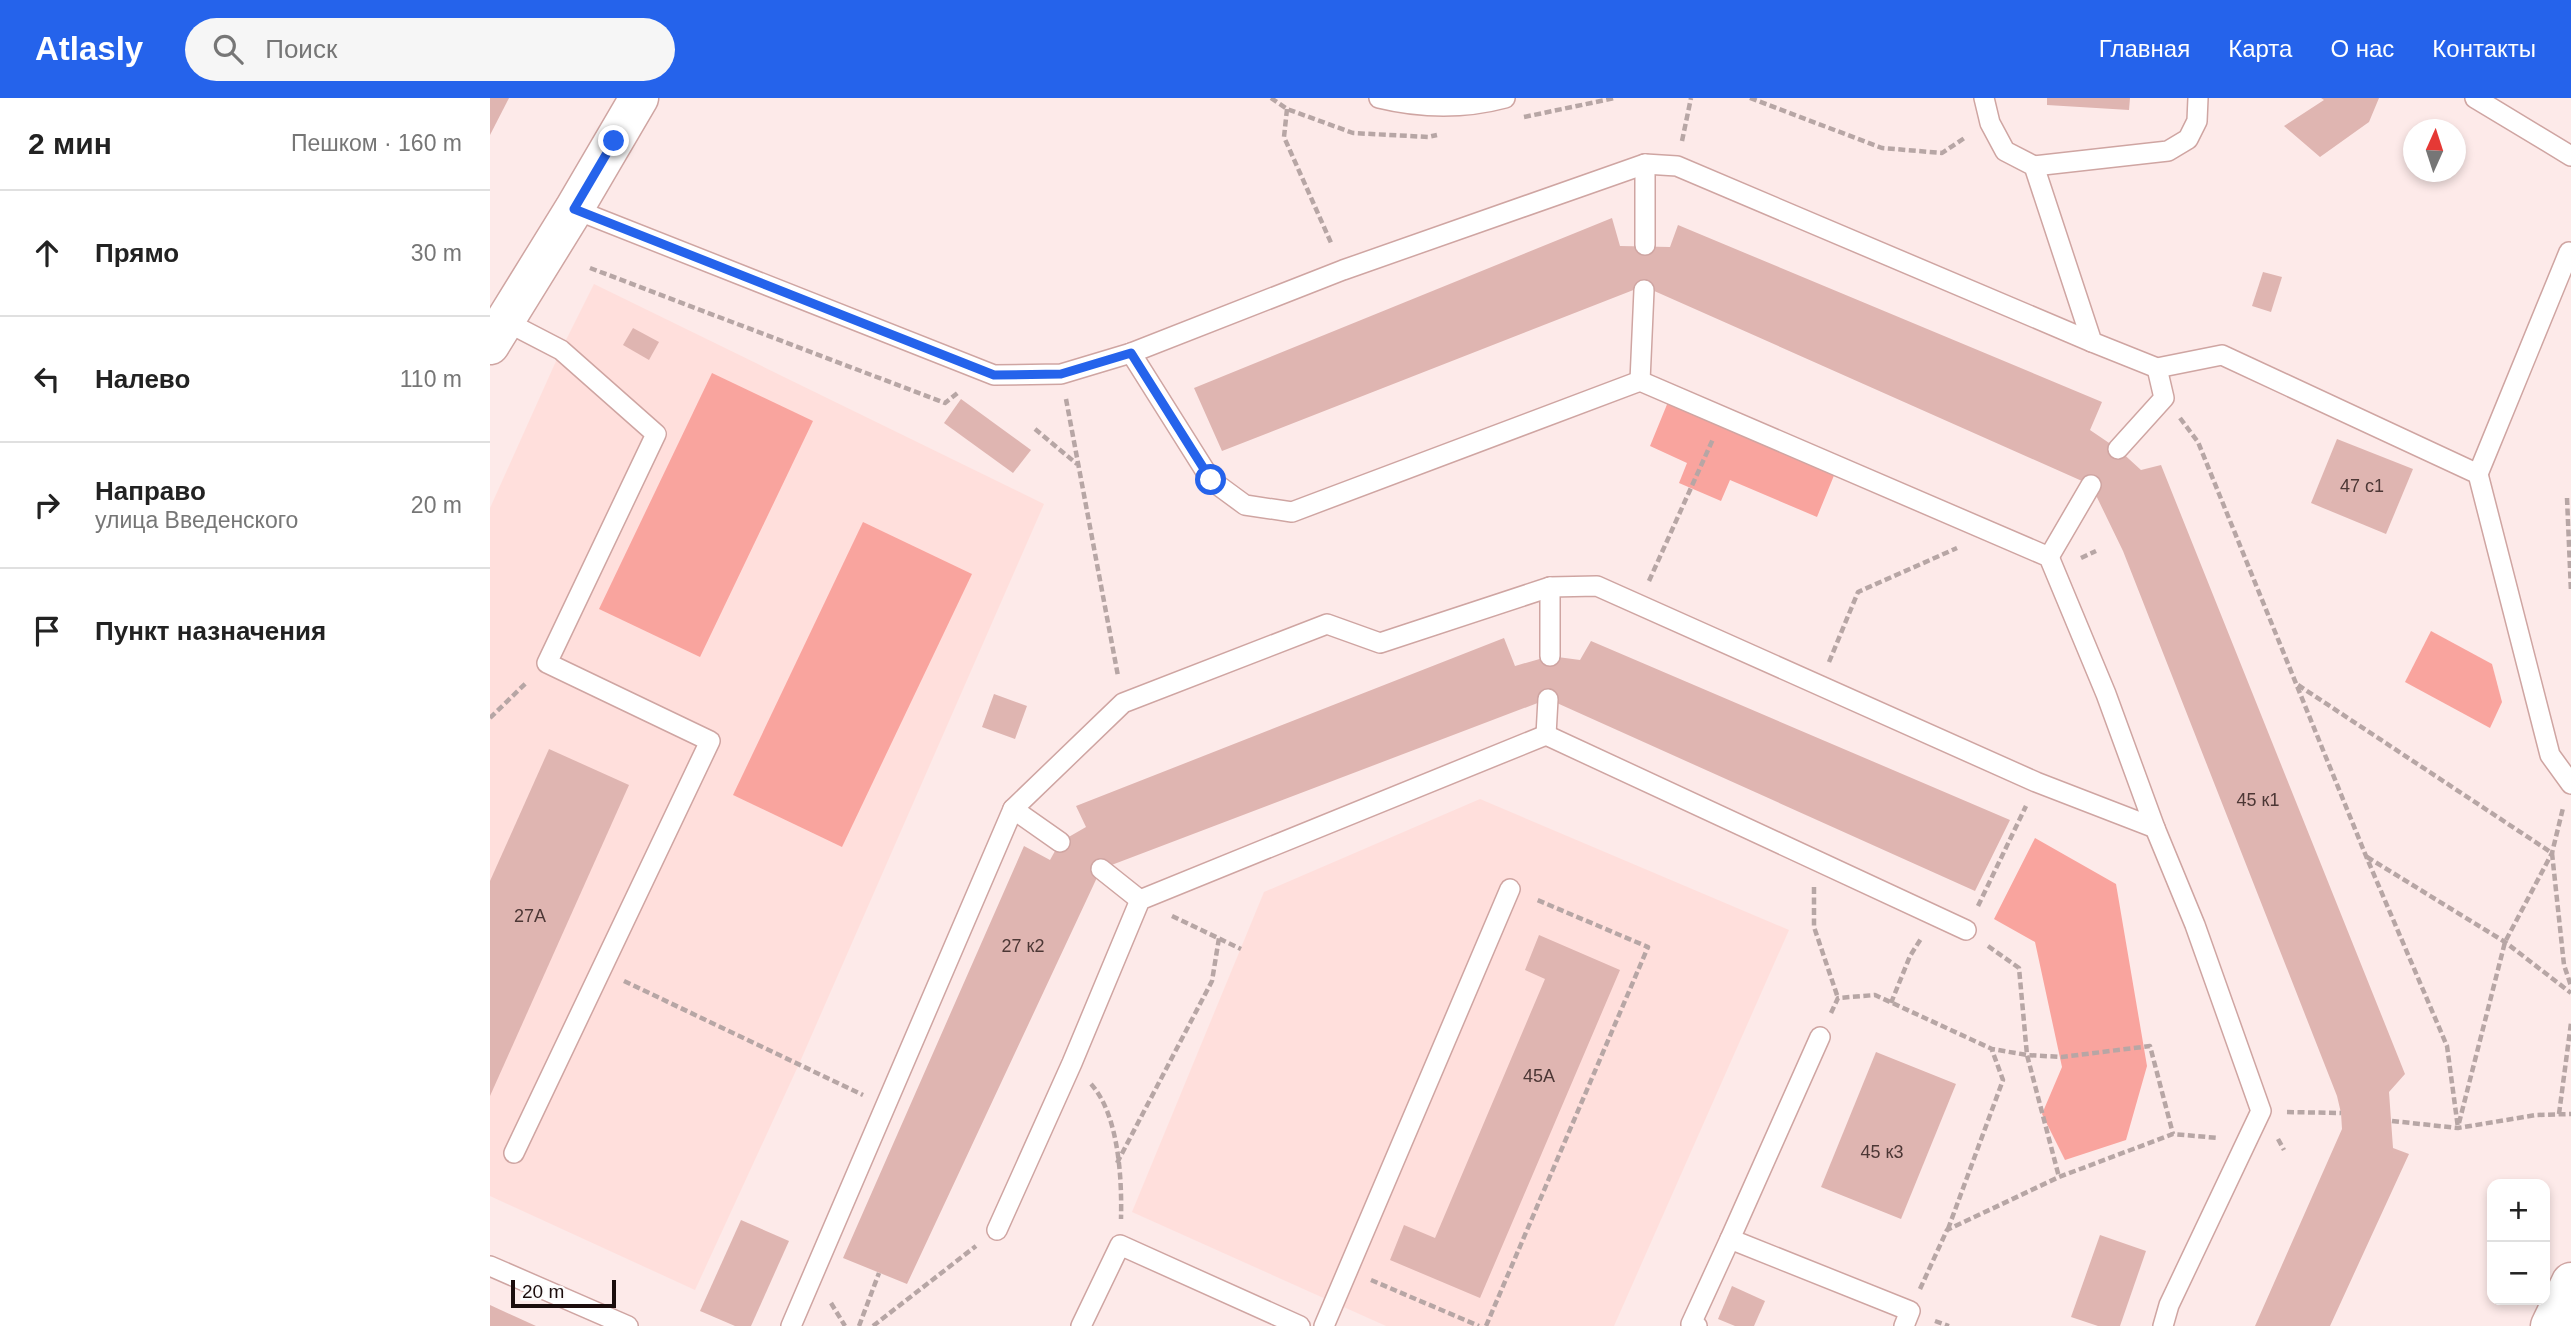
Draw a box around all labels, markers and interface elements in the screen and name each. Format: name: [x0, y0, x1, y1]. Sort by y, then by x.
search box: [185, 18, 675, 81]
text: Atlasly: [35, 30, 143, 67]
icon: search: [209, 30, 247, 68]
text: Поиск: [265, 34, 337, 64]
text: Главная: [2099, 35, 2190, 62]
text: Карта: [2228, 35, 2292, 62]
text: О нас: [2330, 35, 2394, 62]
text: Контакты: [2432, 35, 2536, 62]
north arrow: [2403, 119, 2466, 182]
route end: [598, 125, 629, 156]
text: 2 мин: [28, 127, 112, 160]
text: Пешком · 160 m: [291, 130, 462, 156]
icon: ahead: [28, 234, 66, 272]
text: Прямо: [95, 238, 179, 268]
text: 30 m: [411, 240, 462, 266]
icon: left: [28, 360, 66, 398]
text: Налево: [95, 364, 190, 394]
text: 110 m: [400, 366, 462, 392]
route start: [1195, 464, 1226, 495]
text: Направо: [95, 476, 206, 506]
house number: 47 с1: [2340, 476, 2384, 496]
icon: right: [28, 486, 66, 524]
text: 20 m: [411, 492, 462, 518]
text: улица Введенского: [95, 507, 298, 533]
icon: arrive: [28, 612, 66, 650]
text: Пункт назначения: [95, 616, 326, 646]
house number: 45 к1: [2237, 790, 2279, 810]
house number: 27А: [514, 906, 546, 926]
house number: 27 к2: [1002, 936, 1044, 956]
house number: 45А: [1523, 1066, 1555, 1086]
house number: 45 к3: [1861, 1142, 1903, 1162]
map controls: [2487, 1179, 2550, 1305]
button: +: [2487, 1179, 2550, 1242]
button: −: [2487, 1242, 2550, 1305]
scale bar: [511, 1277, 616, 1309]
text: 20 m: [522, 1281, 564, 1302]

